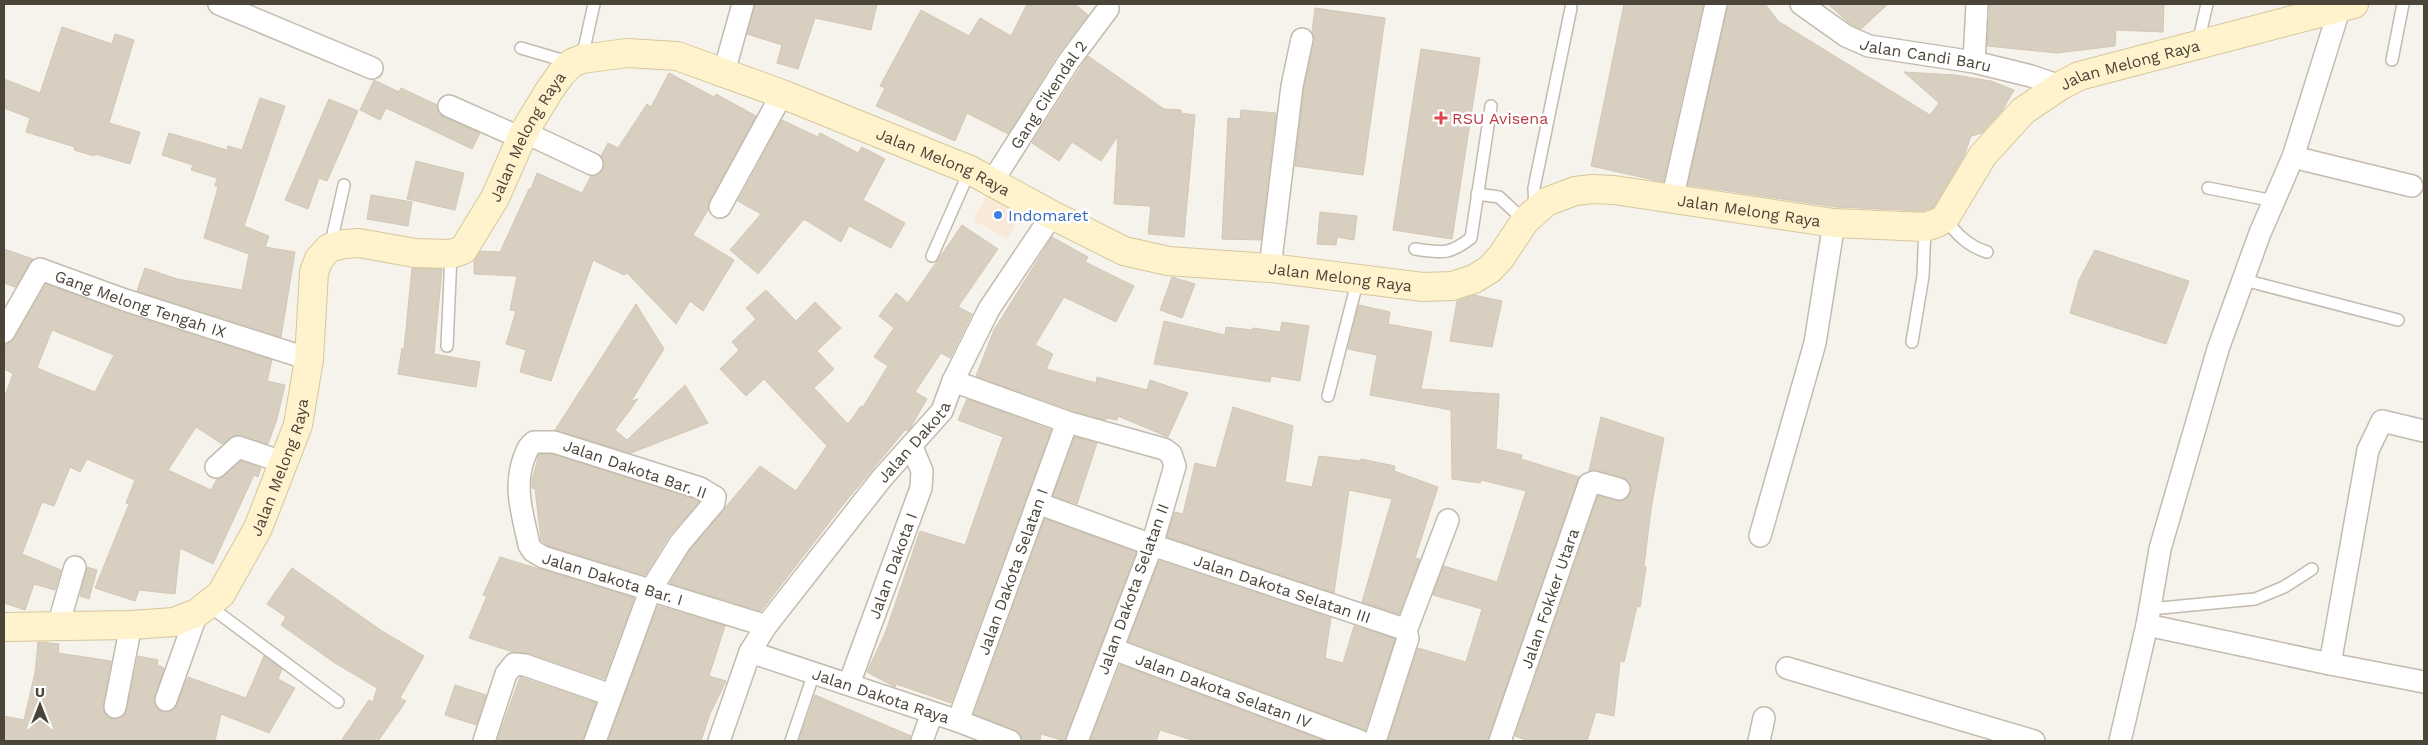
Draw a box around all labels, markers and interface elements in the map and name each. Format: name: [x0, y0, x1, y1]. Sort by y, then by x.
street label: Jalan Candi Baru: [1857, 34, 1994, 75]
street label: Jalan Melong Raya: [2056, 35, 2202, 94]
street label: Gang Cikendal 2: [1006, 36, 1091, 153]
street label: Jalan Melong Raya: [485, 68, 569, 205]
place label: RSU Avisena: [1452, 109, 1548, 128]
marker: RSU Avisena: [1434, 111, 1448, 125]
street label: Jalan Melong Raya: [874, 124, 1014, 200]
street label: Jalan Melong Raya: [1676, 190, 1822, 230]
place label: Indomaret: [1008, 206, 1089, 225]
marker: Indomaret: [992, 209, 1004, 221]
street label: Jalan Melong Raya: [1267, 258, 1413, 295]
street label: Gang Melong Tengah IX: [52, 266, 229, 341]
street label: Jalan Melong Raya: [246, 397, 312, 539]
street label: Jalan Dakota: [873, 399, 954, 486]
street label: Jalan Dakota Bar. II: [561, 435, 709, 503]
street label: Jalan Dakota Selatan I: [973, 486, 1052, 658]
street label: Jalan Dakota Selatan II: [1093, 501, 1173, 677]
street label: Jalan Dakota I: [864, 510, 921, 621]
street label: Jalan Fokker Utara: [1516, 526, 1582, 671]
street label: Jalan Dakota Bar. I: [540, 548, 685, 609]
street label: Jalan Dakota Selatan III: [1192, 550, 1374, 627]
street label: Jalan Dakota Selatan IV: [1133, 649, 1314, 732]
street label: Jalan Dakota Raya: [810, 664, 952, 727]
north arrow: [15, 680, 65, 730]
text: U: [35, 684, 45, 700]

